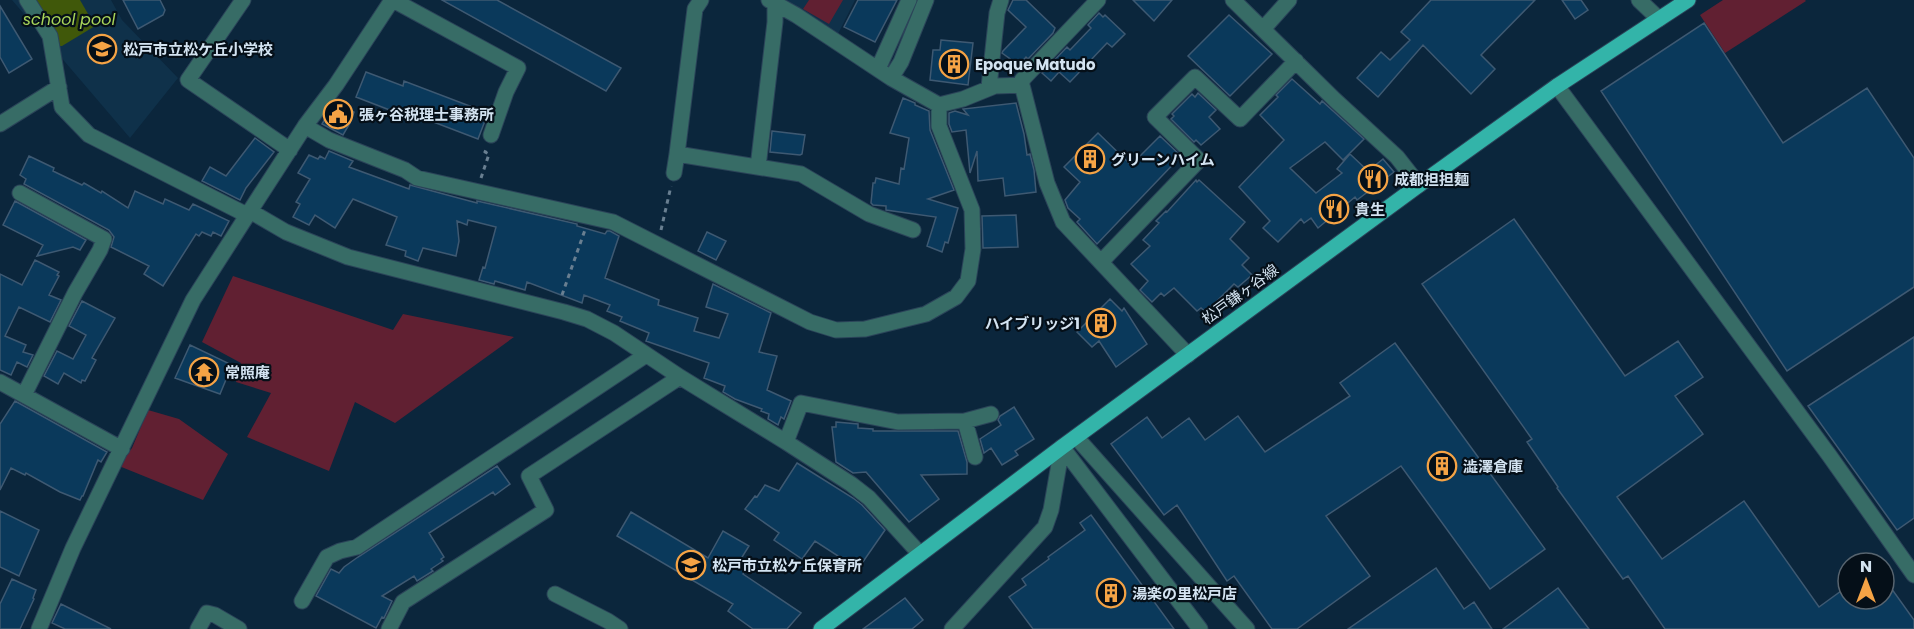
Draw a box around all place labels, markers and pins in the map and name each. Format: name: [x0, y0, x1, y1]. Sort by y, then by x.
school or university icon: 松戸市立松ケ丘小学校: [86, 33, 118, 65]
place label: 松戸市立松ケ丘小学校: [123, 39, 273, 60]
building icon: Epoque Matudo: [938, 48, 970, 80]
place label: Epoque Matudo: [975, 54, 1096, 75]
public building icon: 張ヶ谷税理士事務所: [322, 98, 354, 130]
place label: 張ヶ谷税理士事務所: [359, 104, 494, 125]
building icon: グリーンハイム: [1074, 143, 1106, 175]
place label: グリーンハイム: [1111, 149, 1215, 170]
restaurant icon: 成都担担麺: [1357, 163, 1389, 195]
place label: 成都担担麺: [1394, 169, 1469, 190]
restaurant icon: 貴生: [1318, 193, 1350, 225]
place label: 貴生: [1355, 199, 1385, 220]
building icon: ハイブリッジ1: [1085, 307, 1117, 339]
place label: ハイブリッジ1: [985, 313, 1080, 334]
temple icon: 常照庵: [188, 356, 220, 388]
place label: 常照庵: [225, 362, 270, 383]
building icon: 澁澤倉庫: [1426, 450, 1458, 482]
place label: 澁澤倉庫: [1463, 456, 1523, 477]
school or university icon: 松戸市立松ケ丘保育所: [675, 549, 707, 581]
place label: 松戸市立松ケ丘保育所: [712, 555, 862, 576]
building icon: 湯楽の里松戸店: [1095, 577, 1127, 609]
place label: 湯楽の里松戸店: [1132, 583, 1237, 604]

